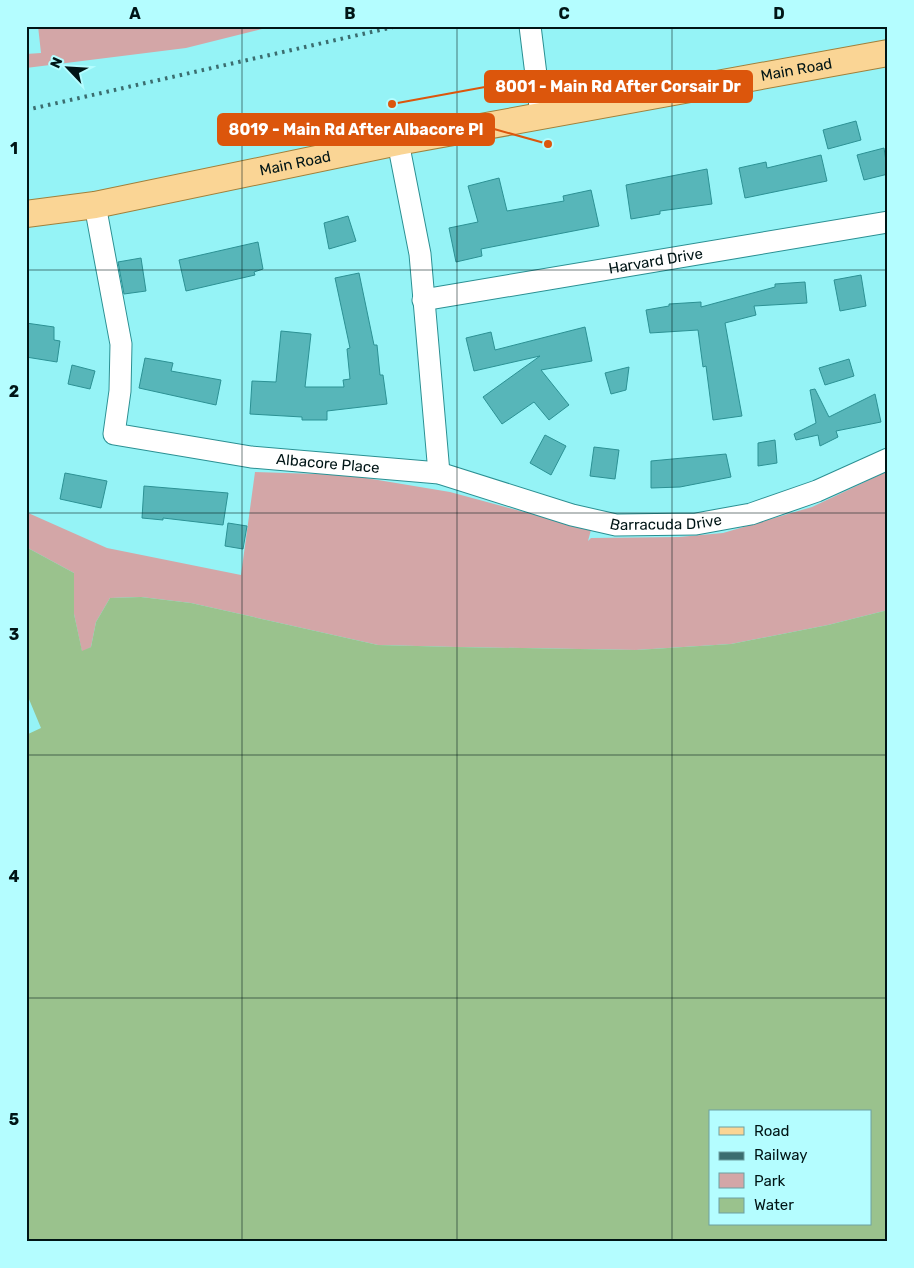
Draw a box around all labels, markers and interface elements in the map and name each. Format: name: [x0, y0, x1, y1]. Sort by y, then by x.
text: A: [129, 4, 141, 23]
text: B: [344, 4, 356, 23]
text: C: [558, 4, 570, 23]
text: D: [773, 4, 785, 23]
north arrow: [42, 42, 92, 92]
street label: Main Road: [759, 54, 834, 85]
text: N: [47, 55, 67, 71]
callout: 8001 - Main Rd After Corsair Dr: [485, 71, 752, 102]
text: 8001 - Main Rd After Corsair Dr: [495, 77, 742, 96]
callout: 8019 - Main Rd After Albacore Pl: [218, 114, 494, 145]
text: 8019 - Main Rd After Albacore Pl: [229, 120, 483, 139]
text: 1: [10, 139, 18, 158]
street label: Main Road: [258, 147, 332, 180]
street label: Harvard Drive: [607, 244, 704, 278]
text: 2: [9, 382, 19, 401]
street label: Albacore Place: [276, 450, 380, 477]
street label: Barracuda Drive: [608, 510, 723, 535]
text: 3: [9, 625, 19, 644]
text: 4: [9, 867, 20, 886]
text: 5: [9, 1110, 19, 1129]
legend: [709, 1110, 872, 1226]
text: Road: [754, 1122, 790, 1140]
text: Railway: [754, 1146, 808, 1164]
text: Park: [754, 1172, 785, 1190]
text: Water: [754, 1196, 794, 1214]

